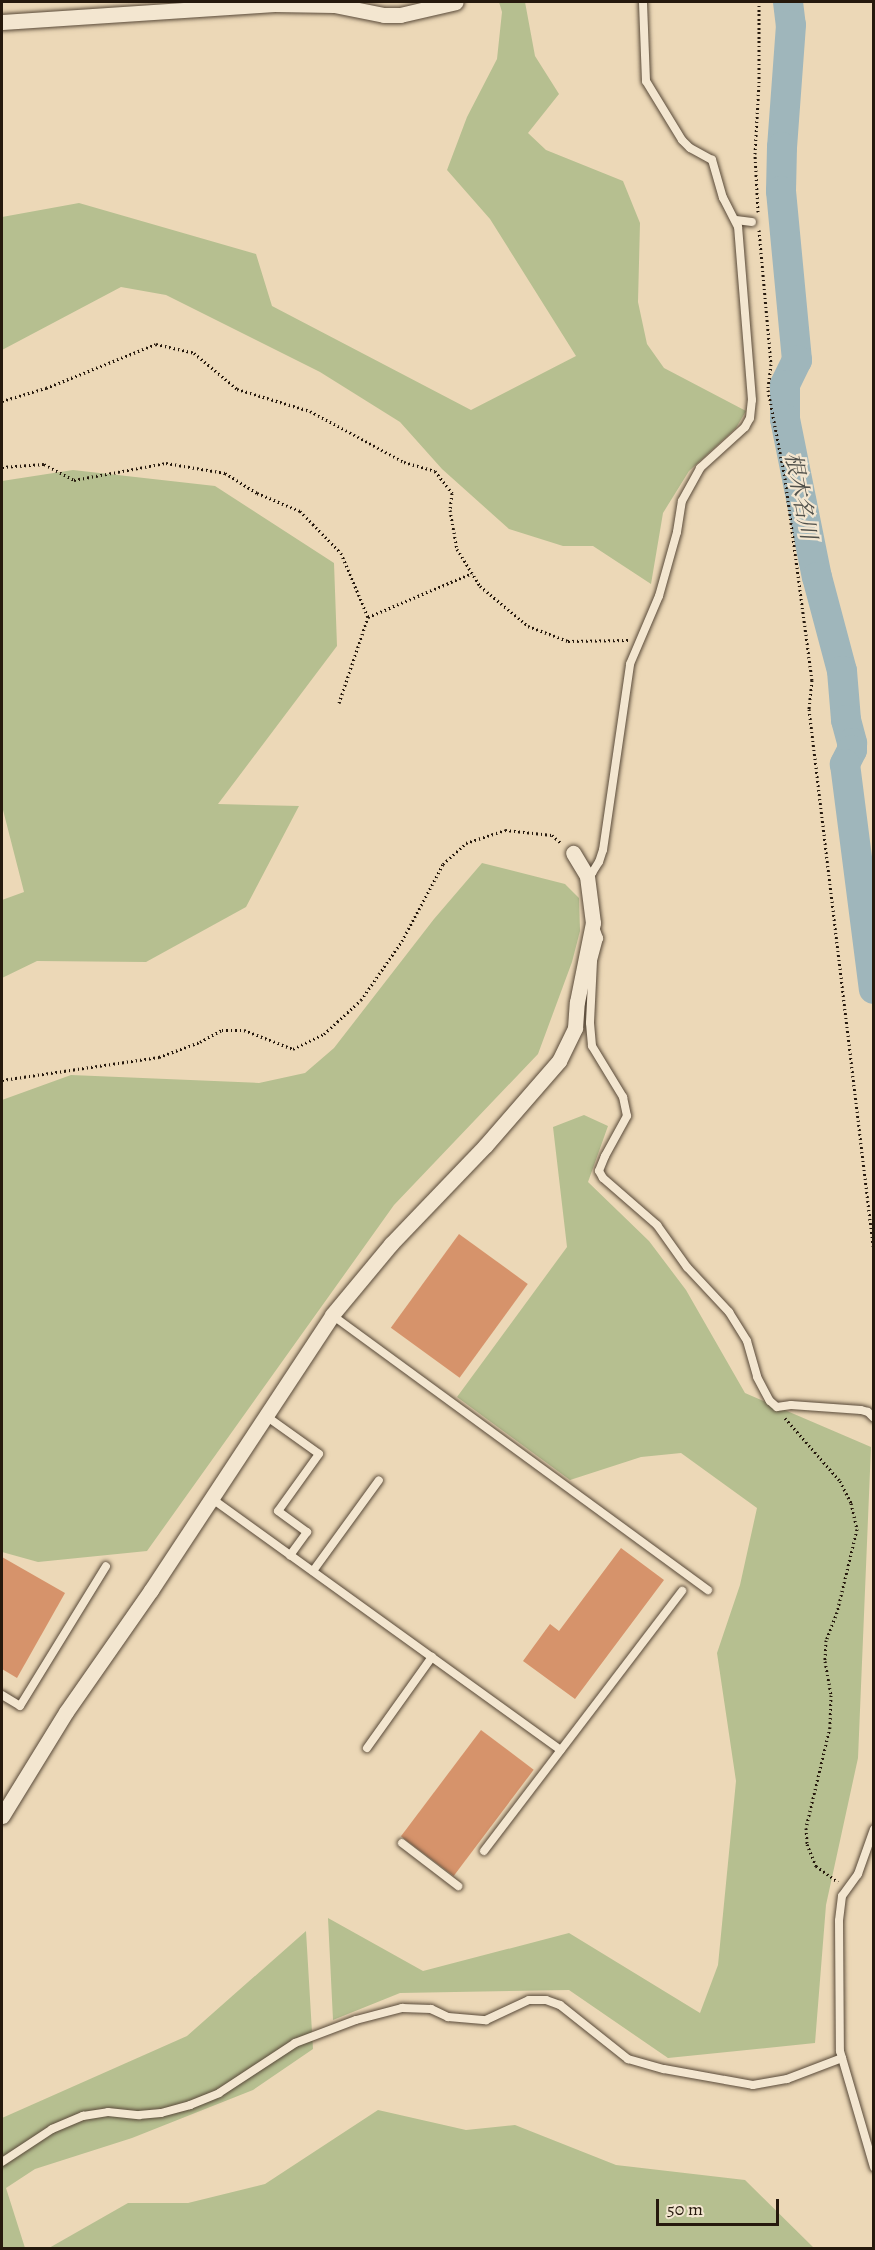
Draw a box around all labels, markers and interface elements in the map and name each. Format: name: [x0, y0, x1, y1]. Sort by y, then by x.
water label: 根木名川: [779, 450, 821, 542]
scale bar: [659, 2187, 782, 2225]
text: 50 m: [667, 2197, 703, 2221]

